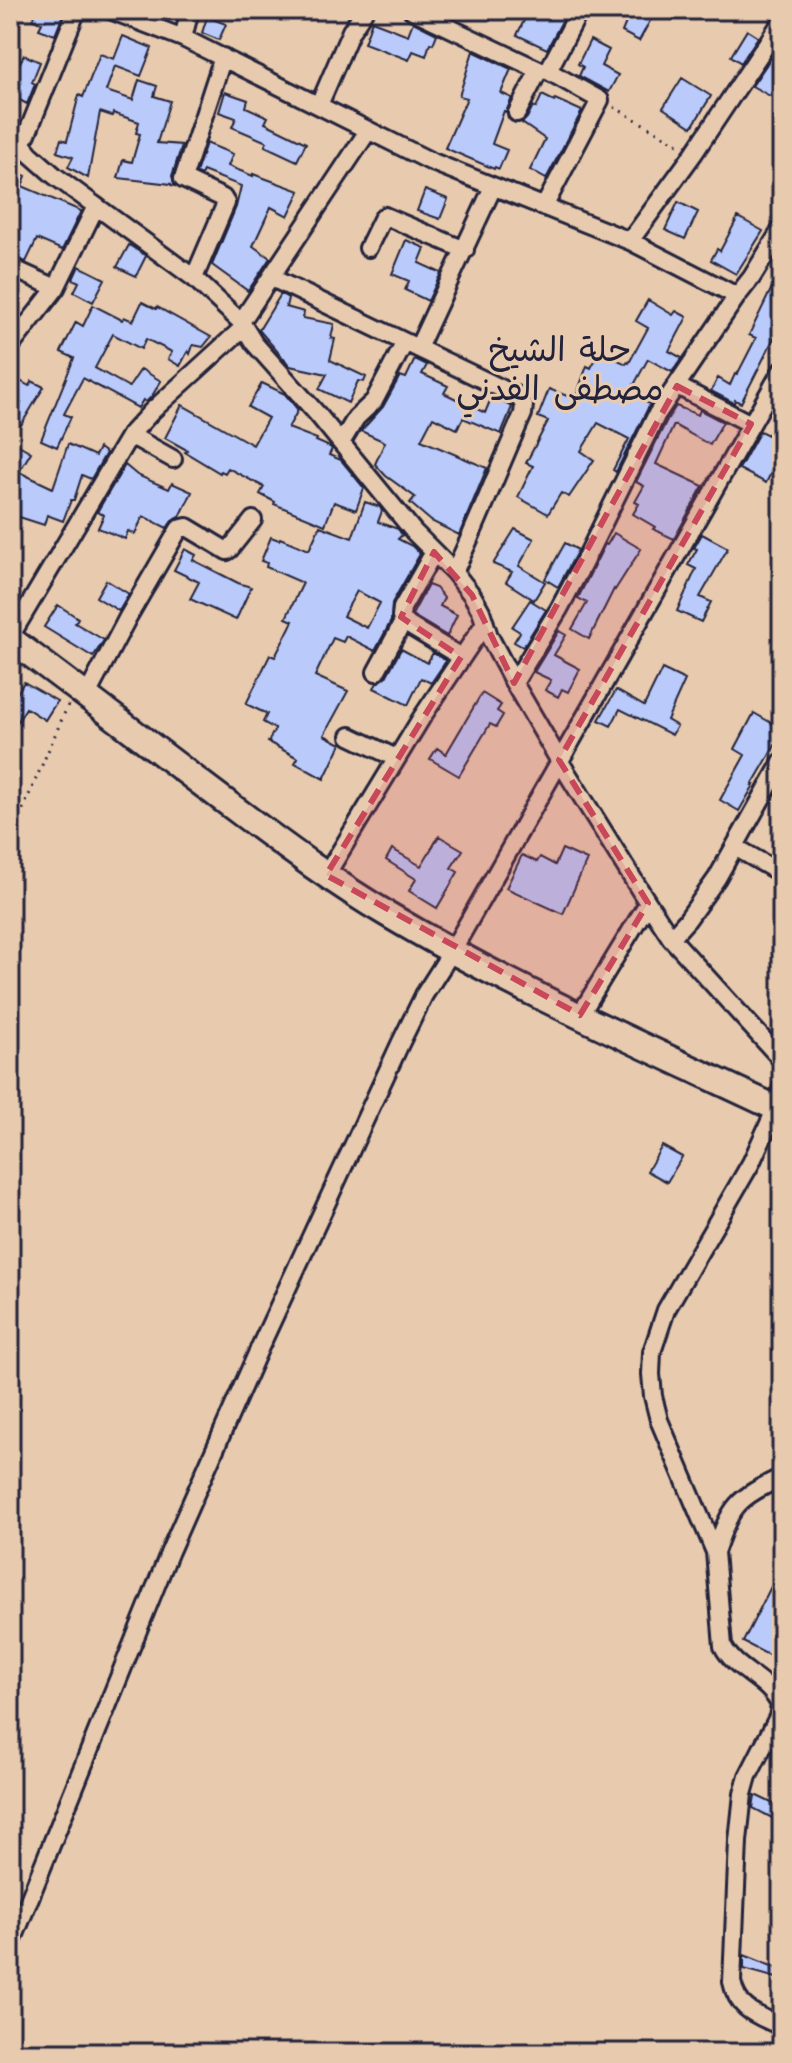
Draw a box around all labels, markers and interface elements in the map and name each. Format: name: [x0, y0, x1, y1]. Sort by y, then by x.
district label: حلة الشيخ مصطفى الفدني: [456, 327, 664, 418]

